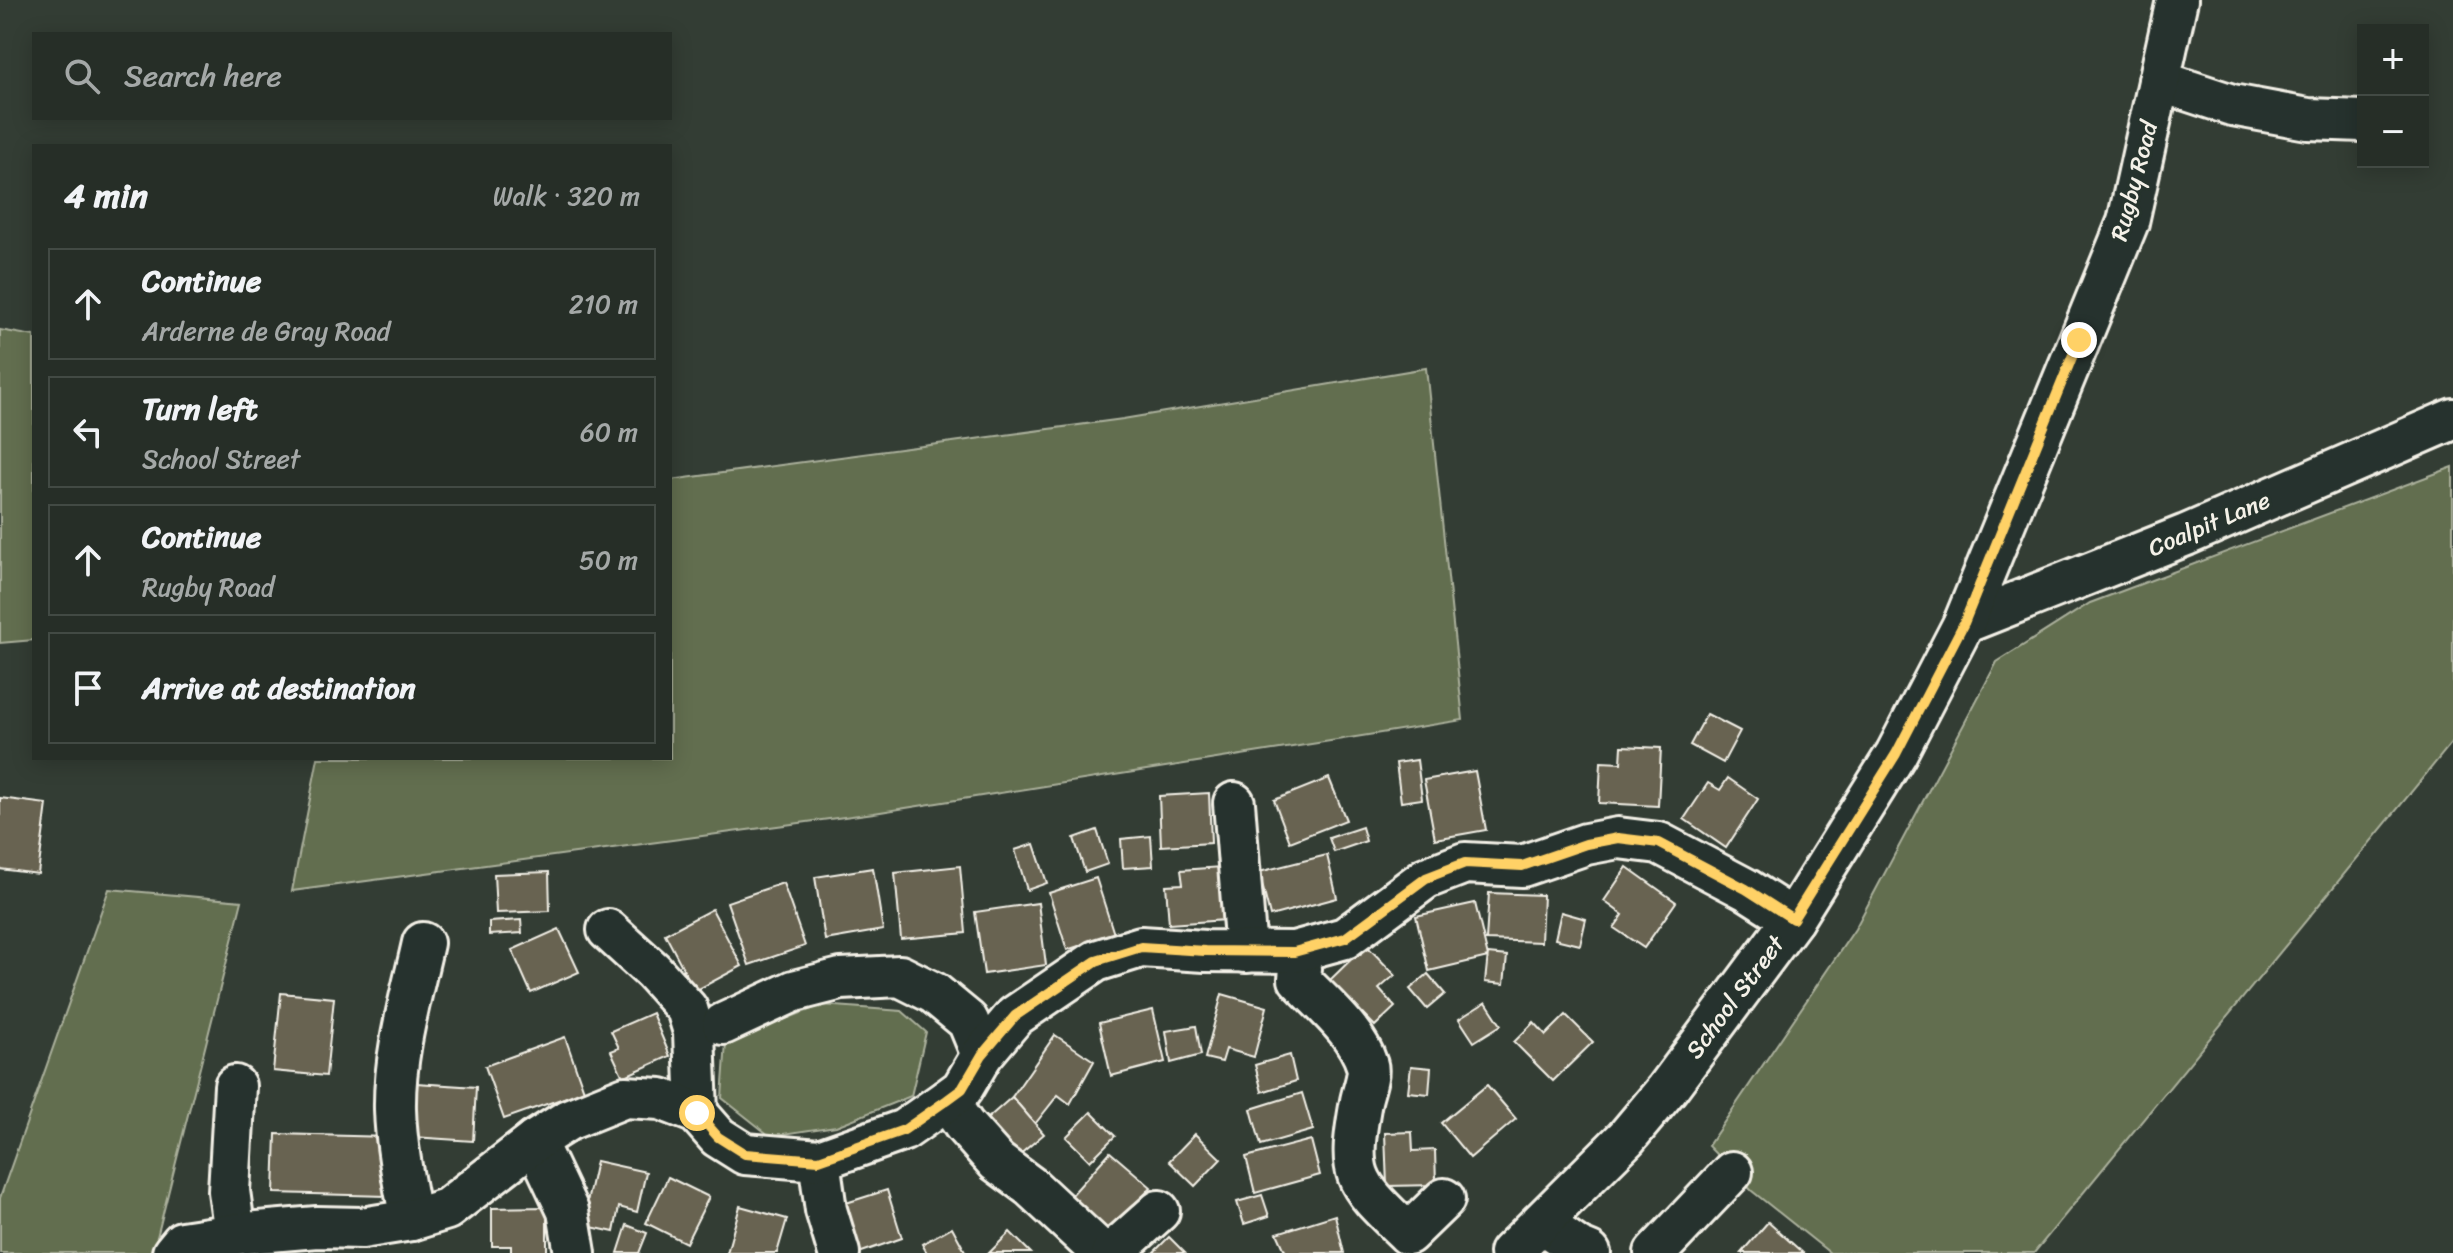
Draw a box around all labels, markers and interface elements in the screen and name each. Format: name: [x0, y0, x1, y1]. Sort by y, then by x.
map controls: [2357, 24, 2429, 168]
button: +: [2357, 24, 2429, 96]
search box: [32, 32, 672, 120]
text: Search here: [124, 49, 282, 103]
icon: search: [60, 54, 104, 98]
button: −: [2357, 96, 2429, 168]
street label: Rugby Road: [2098, 114, 2171, 246]
text: 4 min: [64, 166, 148, 226]
text: Walk · 320 m: [493, 173, 640, 219]
text: Continue: [142, 254, 261, 308]
text: 210 m: [569, 281, 638, 327]
icon: ahead: [66, 282, 110, 326]
text: Arderne de Gray Road: [142, 308, 390, 354]
route end: [2061, 322, 2097, 358]
text: Turn left: [142, 382, 258, 436]
text: 60 m: [580, 409, 638, 455]
icon: left: [66, 410, 110, 454]
text: School Street: [142, 436, 300, 482]
street label: Coalpit Lane: [2141, 479, 2277, 569]
text: Continue: [142, 510, 261, 564]
text: 50 m: [579, 537, 638, 583]
icon: ahead: [66, 538, 110, 582]
text: Rugby Road: [142, 564, 275, 610]
text: Arrive at destination: [142, 661, 416, 715]
icon: arrive: [66, 666, 110, 710]
street label: School Street: [1674, 925, 1797, 1068]
route start: [679, 1095, 715, 1131]

